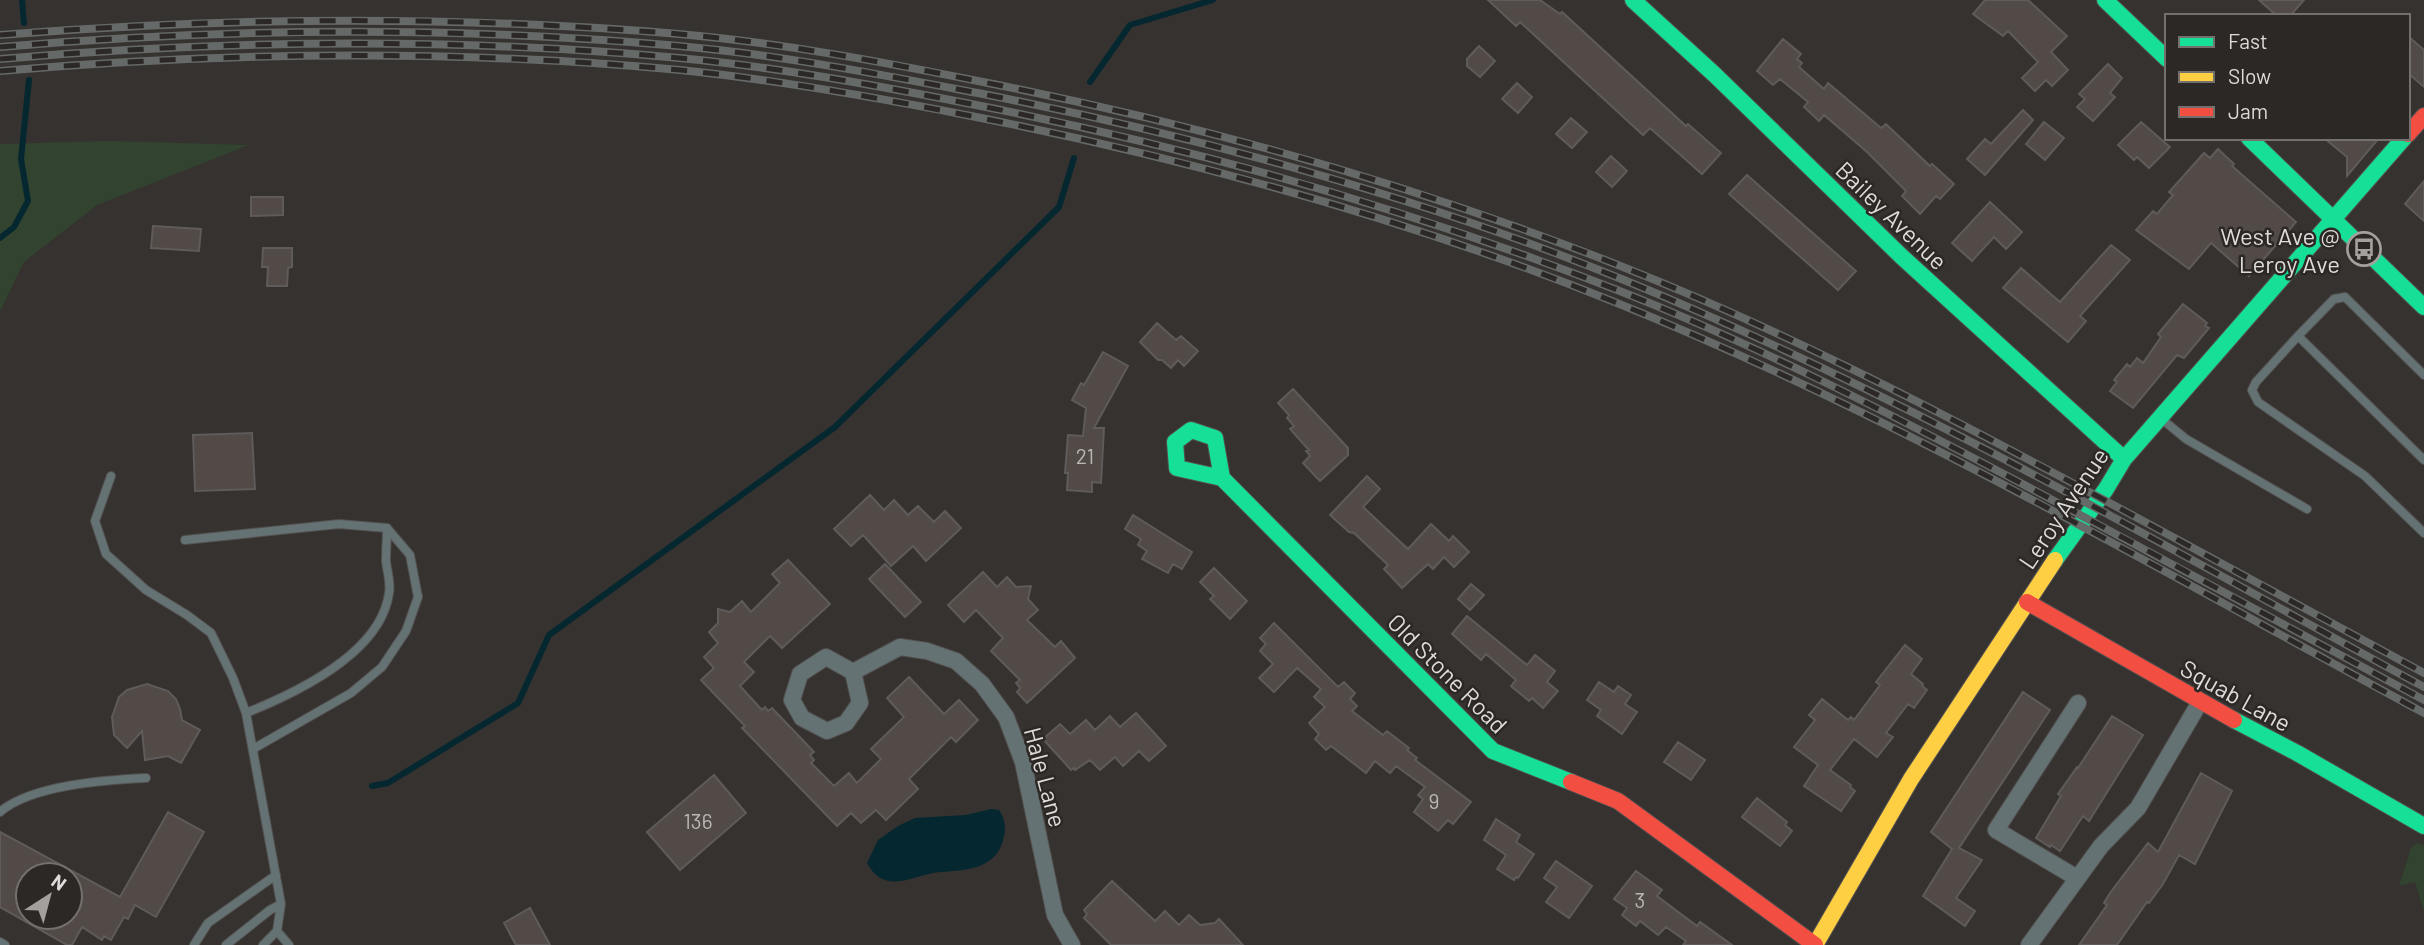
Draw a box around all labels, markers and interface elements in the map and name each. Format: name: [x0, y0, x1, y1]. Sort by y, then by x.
legend: [2165, 14, 2410, 140]
text: Fast: [2228, 28, 2268, 53]
text: Slow: [2228, 63, 2271, 88]
text: Jam: [2228, 98, 2268, 123]
street label: Bailey Avenue: [1830, 155, 1954, 275]
place label: West Ave @ Leroy Ave: [2220, 221, 2340, 278]
bus stop icon: West Ave @ Leroy Ave: [2345, 230, 2383, 268]
street label: Leroy Avenue: [2012, 442, 2114, 574]
house number: 21: [1076, 443, 1094, 468]
street label: Old Stone Road: [1382, 607, 1514, 739]
street label: Squab Lane: [2176, 653, 2296, 737]
street label: Hale Lane: [1019, 724, 1073, 830]
house number: 9: [1429, 788, 1439, 813]
house number: 136: [684, 808, 712, 833]
north arrow: [14, 861, 84, 931]
text: N: [47, 869, 71, 895]
house number: 3: [1635, 887, 1645, 912]

